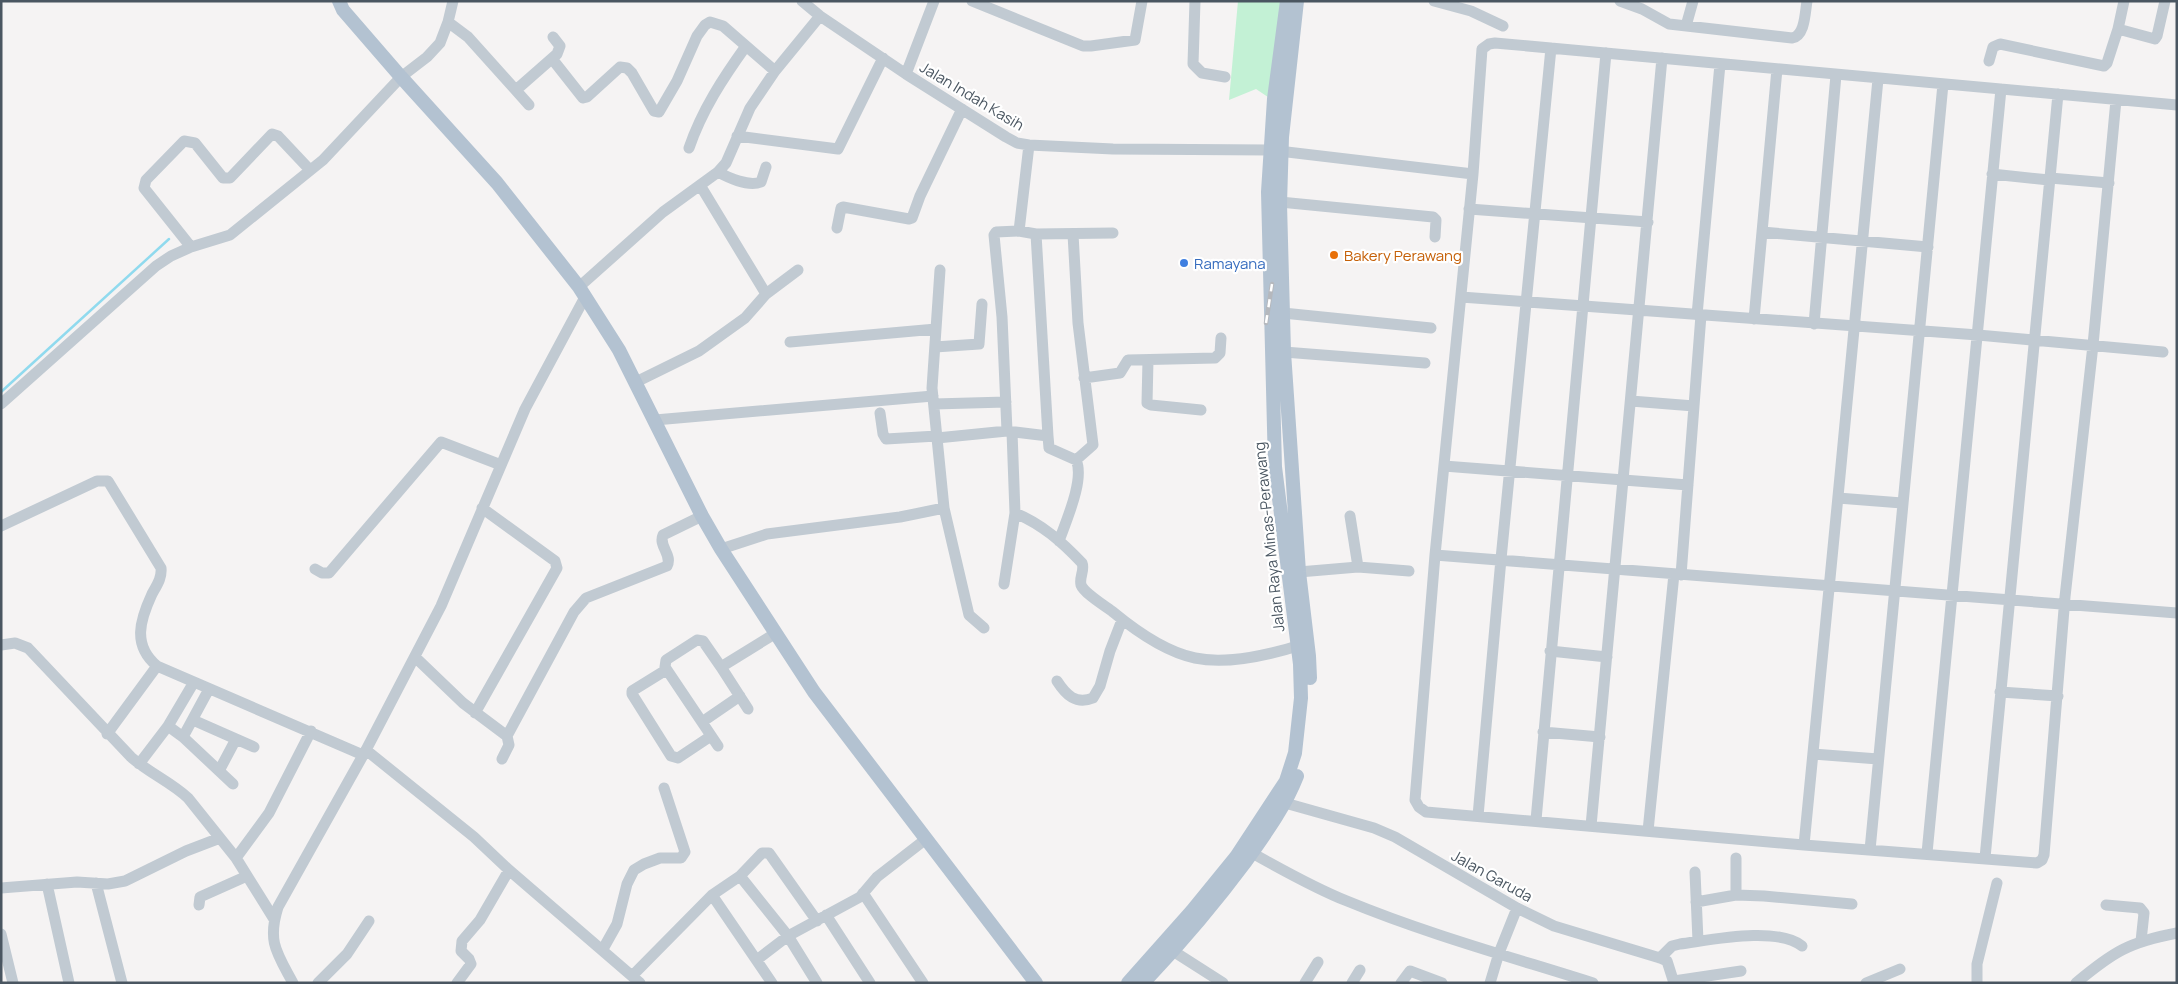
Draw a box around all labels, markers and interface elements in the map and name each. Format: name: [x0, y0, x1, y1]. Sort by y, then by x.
street label: Jalan Indah Kasih: [916, 57, 1028, 135]
place label: Bakery Perawang: [1344, 245, 1462, 266]
marker: Bakery Perawang: [1328, 249, 1340, 261]
place label: Ramayana: [1194, 253, 1266, 274]
marker: Ramayana: [1178, 257, 1190, 269]
street label: Jalan Raya Minas-Perawang: [1249, 441, 1289, 633]
street label: Jalan Garuda: [1448, 845, 1536, 907]

